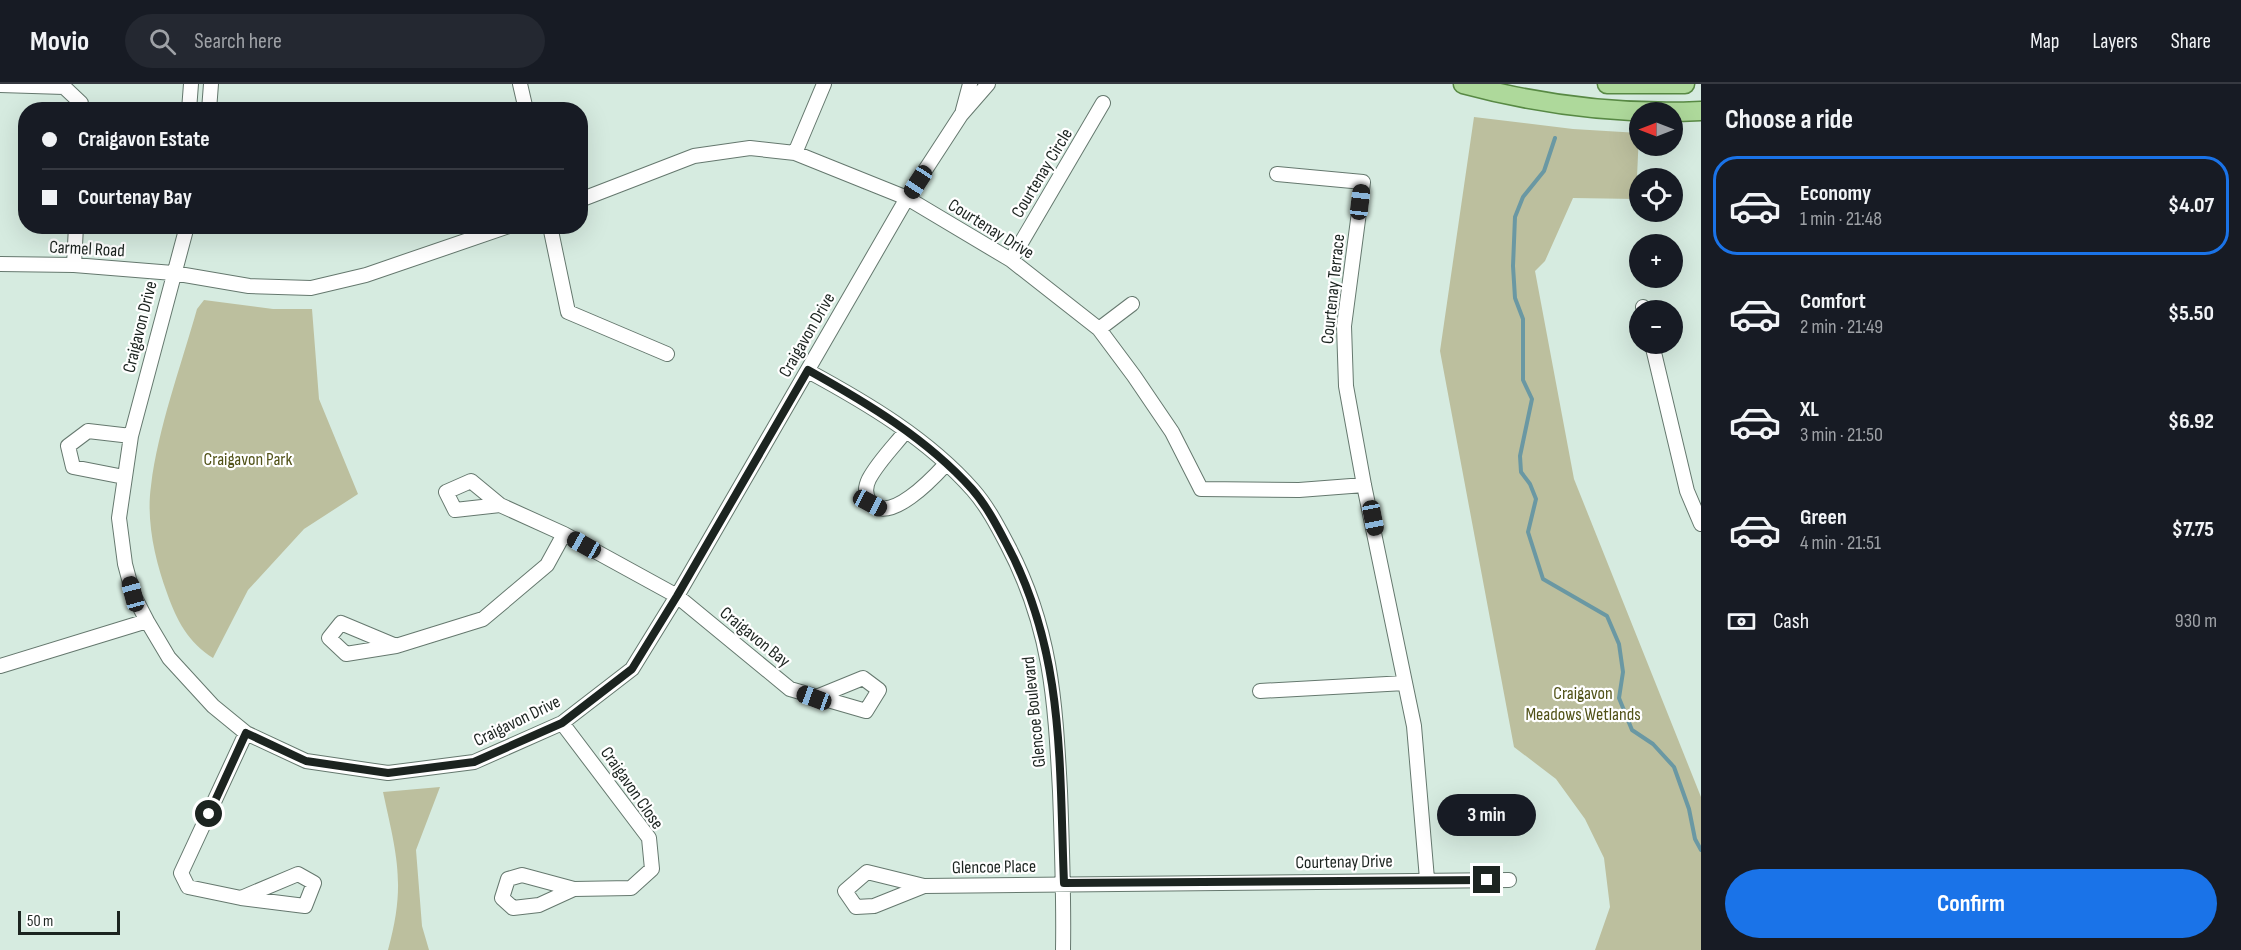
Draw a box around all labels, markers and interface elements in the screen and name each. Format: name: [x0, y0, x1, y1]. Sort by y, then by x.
search box: [125, 14, 545, 68]
text: Movio: [30, 25, 89, 58]
icon: search: [146, 25, 179, 58]
text: Search here: [194, 28, 282, 55]
text: Map: [2030, 29, 2059, 54]
text: Layers: [2092, 29, 2138, 54]
text: Share: [2171, 29, 2211, 54]
north arrow: [1629, 102, 1683, 156]
map controls: [1629, 102, 1683, 354]
text: Choose a ride: [1725, 104, 1853, 136]
street label: Courtenay Circle: [1007, 124, 1077, 222]
text: Craigavon Estate: [78, 126, 210, 153]
car: [901, 162, 935, 202]
button: locate: [1629, 168, 1683, 222]
icon: car: [1728, 179, 1782, 233]
text: Economy: [1800, 180, 1871, 207]
car: [1349, 183, 1371, 221]
text: Courtenay Bay: [78, 184, 192, 211]
text: $4.07: [2168, 192, 2214, 219]
street label: Courtenay Drive: [944, 194, 1038, 264]
text: 1 min · 21:48: [1800, 207, 1882, 231]
street label: Courtenay Terrace: [1317, 233, 1349, 345]
button: +: [1629, 234, 1683, 288]
street label: Carmel Road: [49, 237, 125, 261]
street label: Craigavon Drive: [118, 279, 162, 375]
icon: car: [1728, 287, 1782, 341]
text: Comfort: [1800, 288, 1866, 315]
street label: Craigavon Drive: [774, 289, 840, 381]
button: −: [1629, 300, 1683, 354]
text: $5.50: [2168, 300, 2214, 327]
text: 2 min · 21:49: [1800, 315, 1883, 339]
icon: car: [1728, 395, 1782, 449]
text: XL: [1800, 396, 1819, 423]
text: $6.92: [2168, 408, 2214, 435]
text: 3 min · 21:50: [1800, 423, 1883, 447]
park label: Craigavon Park: [204, 449, 292, 470]
car: [850, 487, 890, 519]
car: [1361, 499, 1385, 537]
icon: car: [1728, 503, 1782, 557]
text: Green: [1800, 504, 1847, 531]
text: $7.75: [2172, 516, 2214, 543]
car: [564, 528, 604, 562]
text: 4 min · 21:51: [1800, 531, 1881, 555]
car: [120, 574, 146, 614]
street label: Craigavon Bay: [716, 602, 794, 672]
icon: cash: [1725, 605, 1758, 638]
text: Cash: [1773, 608, 1809, 635]
text: 930 m: [2175, 609, 2217, 633]
street label: Glencoe Boulevard: [1018, 655, 1050, 769]
car: [794, 683, 834, 713]
park label: Craigavon Meadows Wetlands: [1525, 683, 1641, 725]
street label: Craigavon Drive: [470, 691, 564, 751]
street label: Craigavon Close: [596, 743, 668, 833]
callout: 3 min: [1438, 793, 1537, 835]
route start: [195, 800, 222, 827]
text: 3 min: [1467, 803, 1506, 827]
street label: Courtenay Drive: [1295, 851, 1393, 873]
street label: Glencoe Place: [952, 856, 1036, 878]
route end: [1473, 866, 1500, 893]
button: Confirm: [1725, 869, 2217, 938]
scale bar: [18, 908, 120, 936]
text: 50 m: [27, 912, 53, 931]

